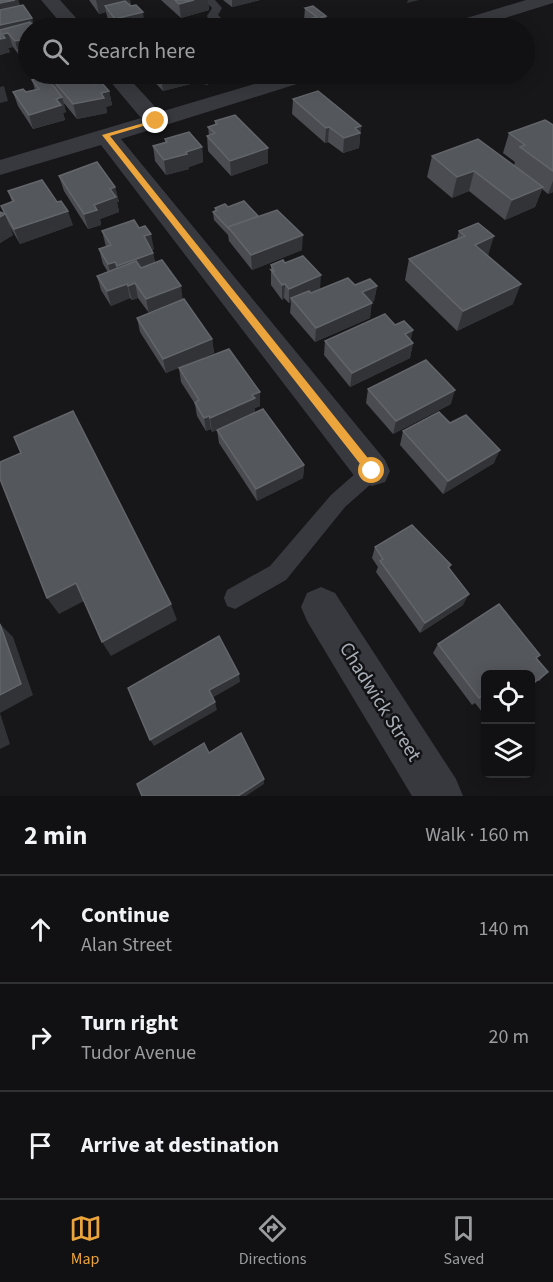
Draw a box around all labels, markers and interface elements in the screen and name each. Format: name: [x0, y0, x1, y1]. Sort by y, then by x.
search box: [18, 18, 535, 84]
icon: search: [39, 35, 72, 68]
text: Search here: [87, 35, 195, 67]
route end: [142, 107, 168, 133]
route start: [358, 457, 384, 483]
street label: Chadwick Street: [332, 637, 428, 767]
map controls: [481, 670, 535, 778]
button: locate: [481, 670, 535, 724]
button: layers: [481, 724, 535, 778]
text: 2 min: [24, 817, 87, 854]
text: Walk · 160 m: [425, 821, 529, 849]
text: Continue: [81, 899, 170, 931]
icon: ahead: [24, 913, 57, 946]
text: 140 m: [479, 915, 529, 943]
text: Alan Street: [81, 931, 172, 959]
text: Turn right: [81, 1007, 178, 1039]
icon: right: [24, 1021, 57, 1054]
text: 20 m: [489, 1023, 529, 1051]
text: Tudor Avenue: [81, 1039, 196, 1067]
icon: arrive: [24, 1129, 57, 1162]
text: Arrive at destination: [81, 1129, 279, 1161]
tab: Map: [69, 1212, 102, 1270]
tab: Directions: [239, 1212, 306, 1270]
tab: Saved: [444, 1212, 484, 1270]

